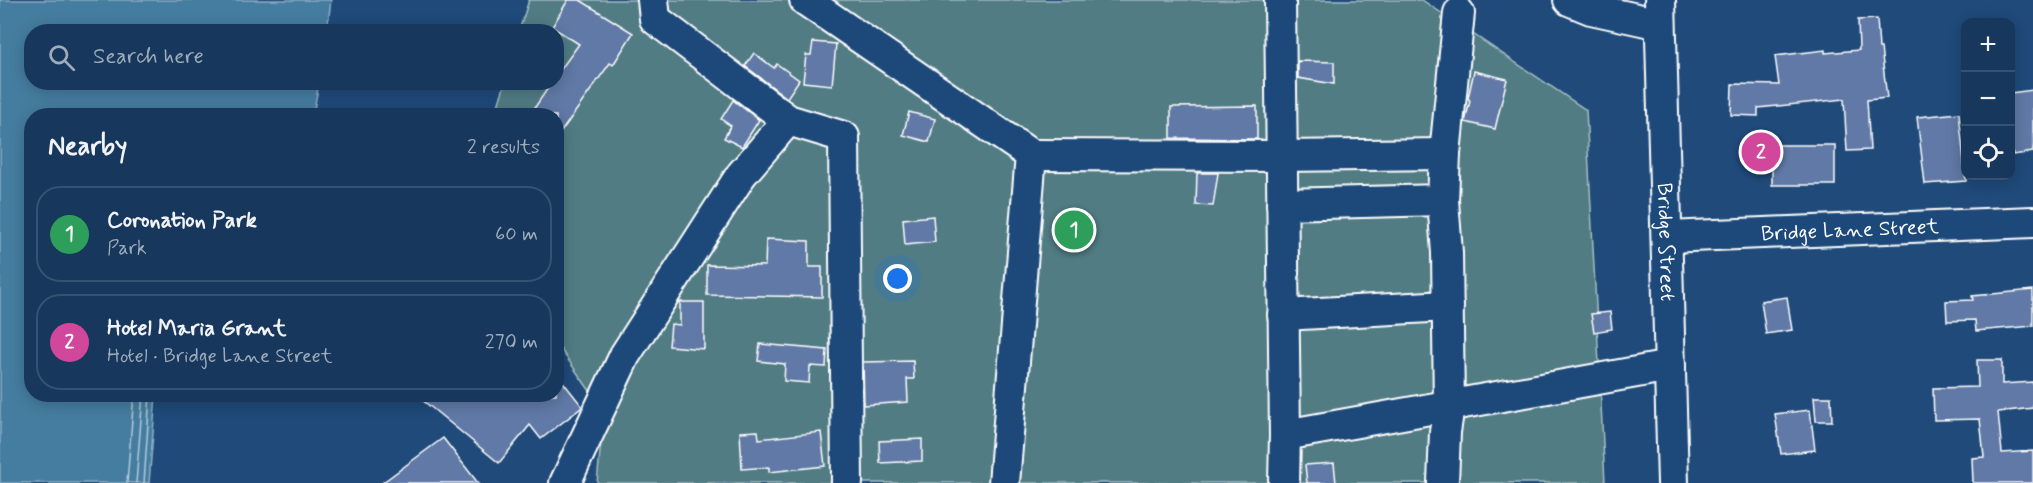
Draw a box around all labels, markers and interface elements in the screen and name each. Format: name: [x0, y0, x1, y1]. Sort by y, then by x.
map controls: [1961, 18, 2015, 180]
button: +: [1961, 18, 2015, 72]
search box: [24, 24, 564, 90]
icon: search: [45, 41, 78, 74]
text: Search here: [93, 43, 204, 71]
button: −: [1961, 72, 2015, 126]
button: locate: [1961, 126, 2015, 180]
text: Nearby: [48, 130, 127, 164]
pin: 2: [1742, 130, 1780, 174]
text: 2 results: [467, 134, 540, 161]
street label: Bridge Street: [1650, 182, 1681, 302]
text: Coronation Park: [107, 207, 257, 235]
pin: 1: [1054, 208, 1094, 252]
street label: Bridge Lane Street: [1760, 213, 1940, 248]
text: 1: [65, 221, 74, 248]
text: 60 m: [495, 221, 538, 248]
text: Park: [107, 235, 147, 262]
your location: [883, 264, 912, 293]
text: Hotel Maria Grant: [107, 315, 287, 343]
text: 2: [65, 329, 74, 356]
text: 270 m: [485, 329, 538, 356]
text: Hotel · Bridge Lane Street: [107, 343, 333, 370]

